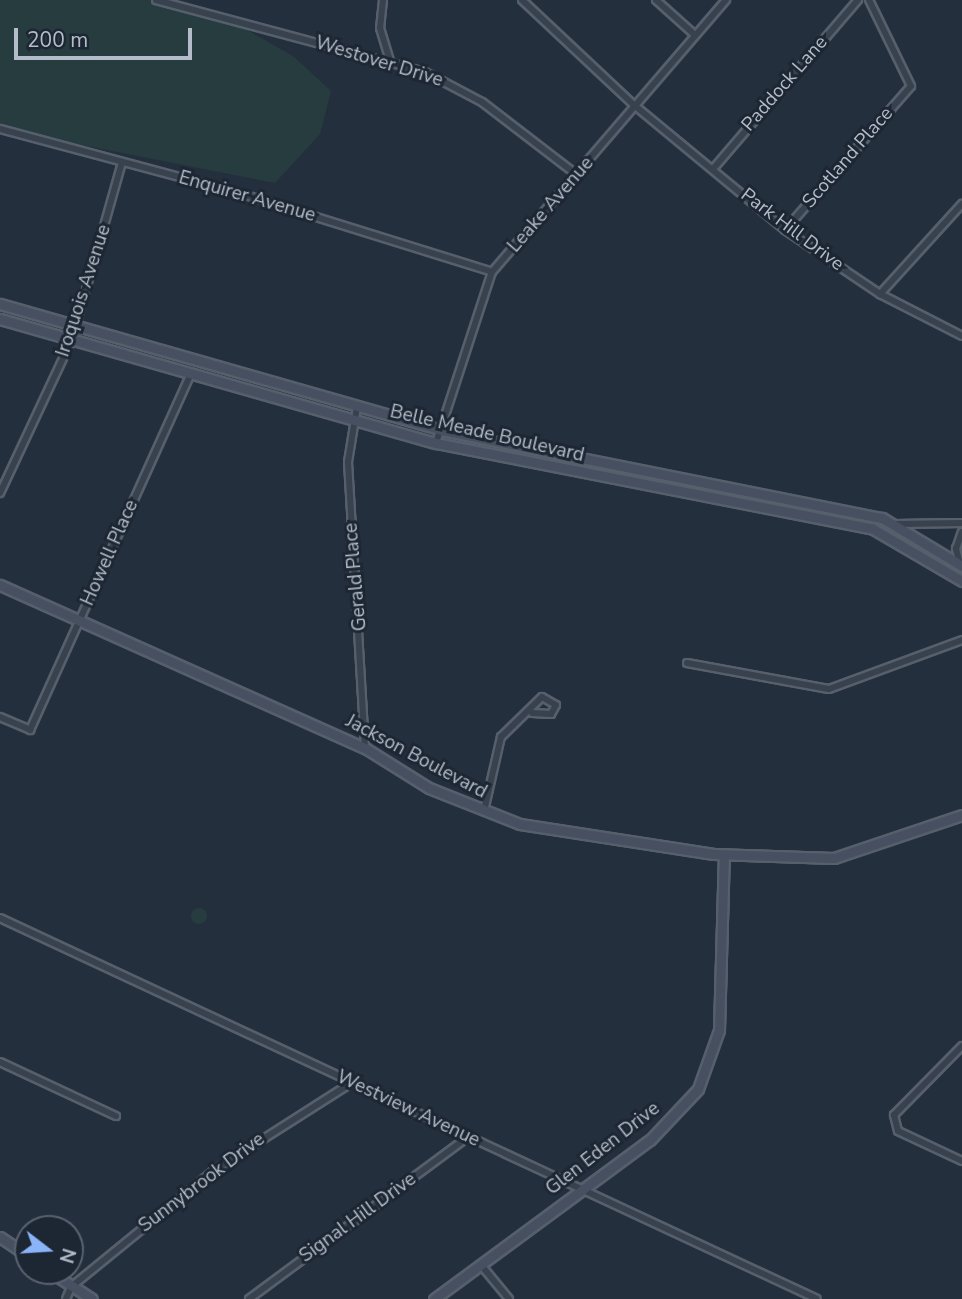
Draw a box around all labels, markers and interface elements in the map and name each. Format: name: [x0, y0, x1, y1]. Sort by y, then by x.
scale bar: [18, 14, 196, 58]
text: 200 m: [27, 26, 88, 54]
street label: Westover Drive: [312, 32, 446, 92]
street label: Paddock Lane: [737, 32, 833, 136]
street label: Scotland Place: [798, 103, 898, 213]
street label: Leake Avenue: [503, 152, 599, 258]
street label: Enquirer Avenue: [176, 167, 318, 227]
street label: Park Hill Drive: [736, 184, 848, 276]
street label: Iroquois Avenue: [52, 222, 116, 360]
street label: Belle Meade Boulevard: [388, 401, 586, 467]
street label: Howell Place: [77, 497, 143, 609]
street label: Gerald Place: [340, 522, 372, 632]
street label: Jackson Boulevard: [341, 710, 491, 804]
street label: Westview Avenue: [333, 1066, 483, 1152]
street label: Glen Eden Drive: [542, 1098, 664, 1200]
street label: Sunnybrook Drive: [134, 1128, 270, 1238]
street label: Signal Hill Drive: [295, 1168, 421, 1268]
north arrow: [14, 1215, 84, 1285]
text: N: [53, 1245, 82, 1266]

